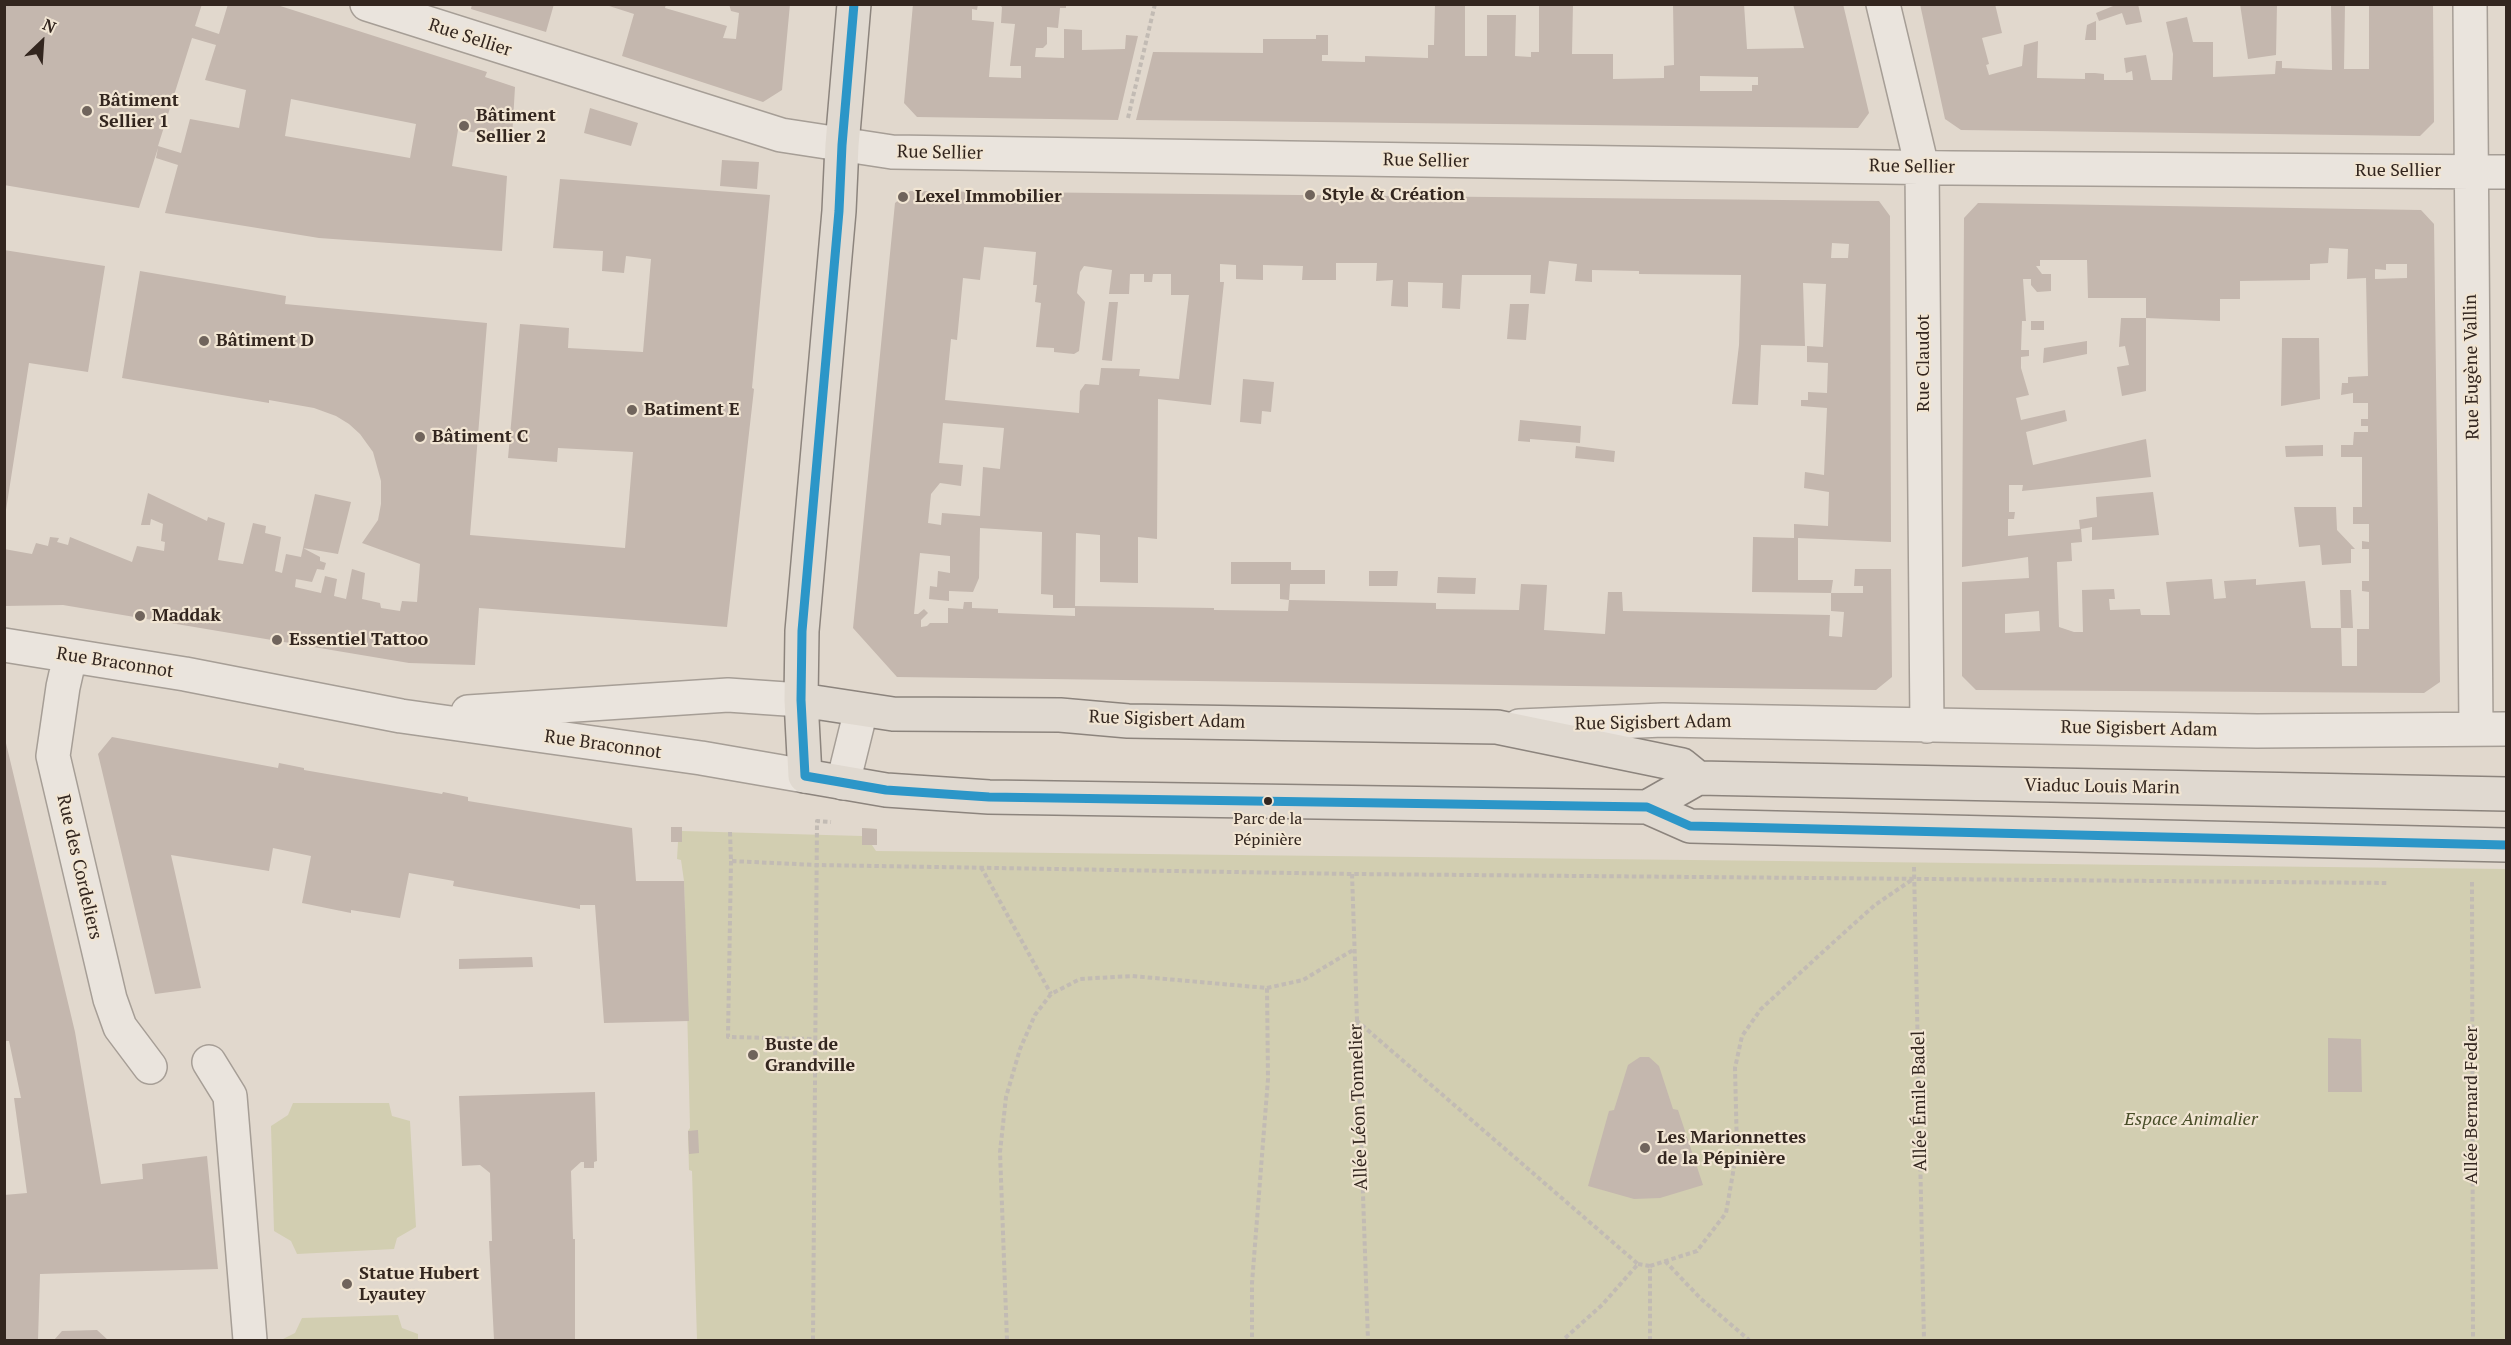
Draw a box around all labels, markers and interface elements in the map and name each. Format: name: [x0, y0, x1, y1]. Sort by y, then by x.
north arrow: [12, 12, 72, 72]
text: N: [39, 13, 60, 38]
street label: Rue Sellier: [426, 14, 514, 62]
place label: Bâtiment Sellier 1: [99, 90, 179, 132]
marker: Bâtiment Sellier 1: [80, 104, 94, 118]
place label: Bâtiment Sellier 2: [476, 105, 556, 148]
marker: Bâtiment Sellier 2: [457, 119, 471, 133]
street label: Rue Sellier: [897, 141, 983, 165]
street label: Rue Sellier: [1383, 149, 1469, 173]
street label: Rue Sellier: [1869, 155, 1955, 179]
street label: Rue Sellier: [2355, 160, 2441, 182]
place label: Style & Création: [1322, 184, 1465, 206]
place label: Lexel Immobilier: [915, 186, 1062, 208]
marker: Style & Création: [1303, 188, 1317, 202]
marker: Lexel Immobilier: [896, 190, 910, 204]
street label: Rue Eugène Vallin: [2460, 294, 2484, 440]
street label: Rue Claudot: [1913, 314, 1935, 412]
place label: Bâtiment D: [216, 330, 314, 352]
marker: Bâtiment D: [197, 334, 211, 348]
place label: Batiment E: [644, 399, 740, 421]
marker: Batiment E: [625, 403, 639, 417]
place label: Bâtiment C: [432, 426, 529, 448]
marker: Bâtiment C: [413, 430, 427, 444]
place label: Maddak: [152, 605, 221, 627]
marker: Maddak: [133, 609, 147, 623]
place label: Essentiel Tattoo: [289, 629, 428, 651]
marker: Essentiel Tattoo: [270, 633, 284, 647]
street label: Rue Braconnot: [55, 643, 175, 683]
street label: Rue Sigisbert Adam: [1088, 706, 1246, 734]
street label: Rue Sigisbert Adam: [1574, 711, 1732, 735]
street label: Rue Sigisbert Adam: [2060, 717, 2218, 741]
street label: Rue Braconnot: [543, 726, 663, 764]
street label: Viaduc Louis Marin: [2024, 775, 2180, 799]
street label: Rue des Cordeliers: [52, 792, 106, 942]
marker: Parc de la Pépinière: [1262, 795, 1274, 807]
place label: Parc de la Pépinière: [1234, 809, 1302, 847]
street label: Allée Léon Tonnelier: [1345, 1023, 1373, 1191]
street label: Allée Bernard Feder: [2461, 1026, 2483, 1184]
street label: Allée Émile Badel: [1908, 1031, 1932, 1171]
place label: Buste de Grandville: [765, 1034, 855, 1076]
marker: Buste de Grandville: [746, 1048, 760, 1062]
park label: Espace Animalier: [2124, 1109, 2258, 1131]
place label: Les Marionnettes de la Pépinière: [1657, 1127, 1806, 1170]
marker: Les Marionnettes de la Pépinière: [1638, 1141, 1652, 1155]
place label: Statue Hubert Lyautey: [359, 1263, 479, 1306]
marker: Statue Hubert Lyautey: [340, 1277, 354, 1291]

